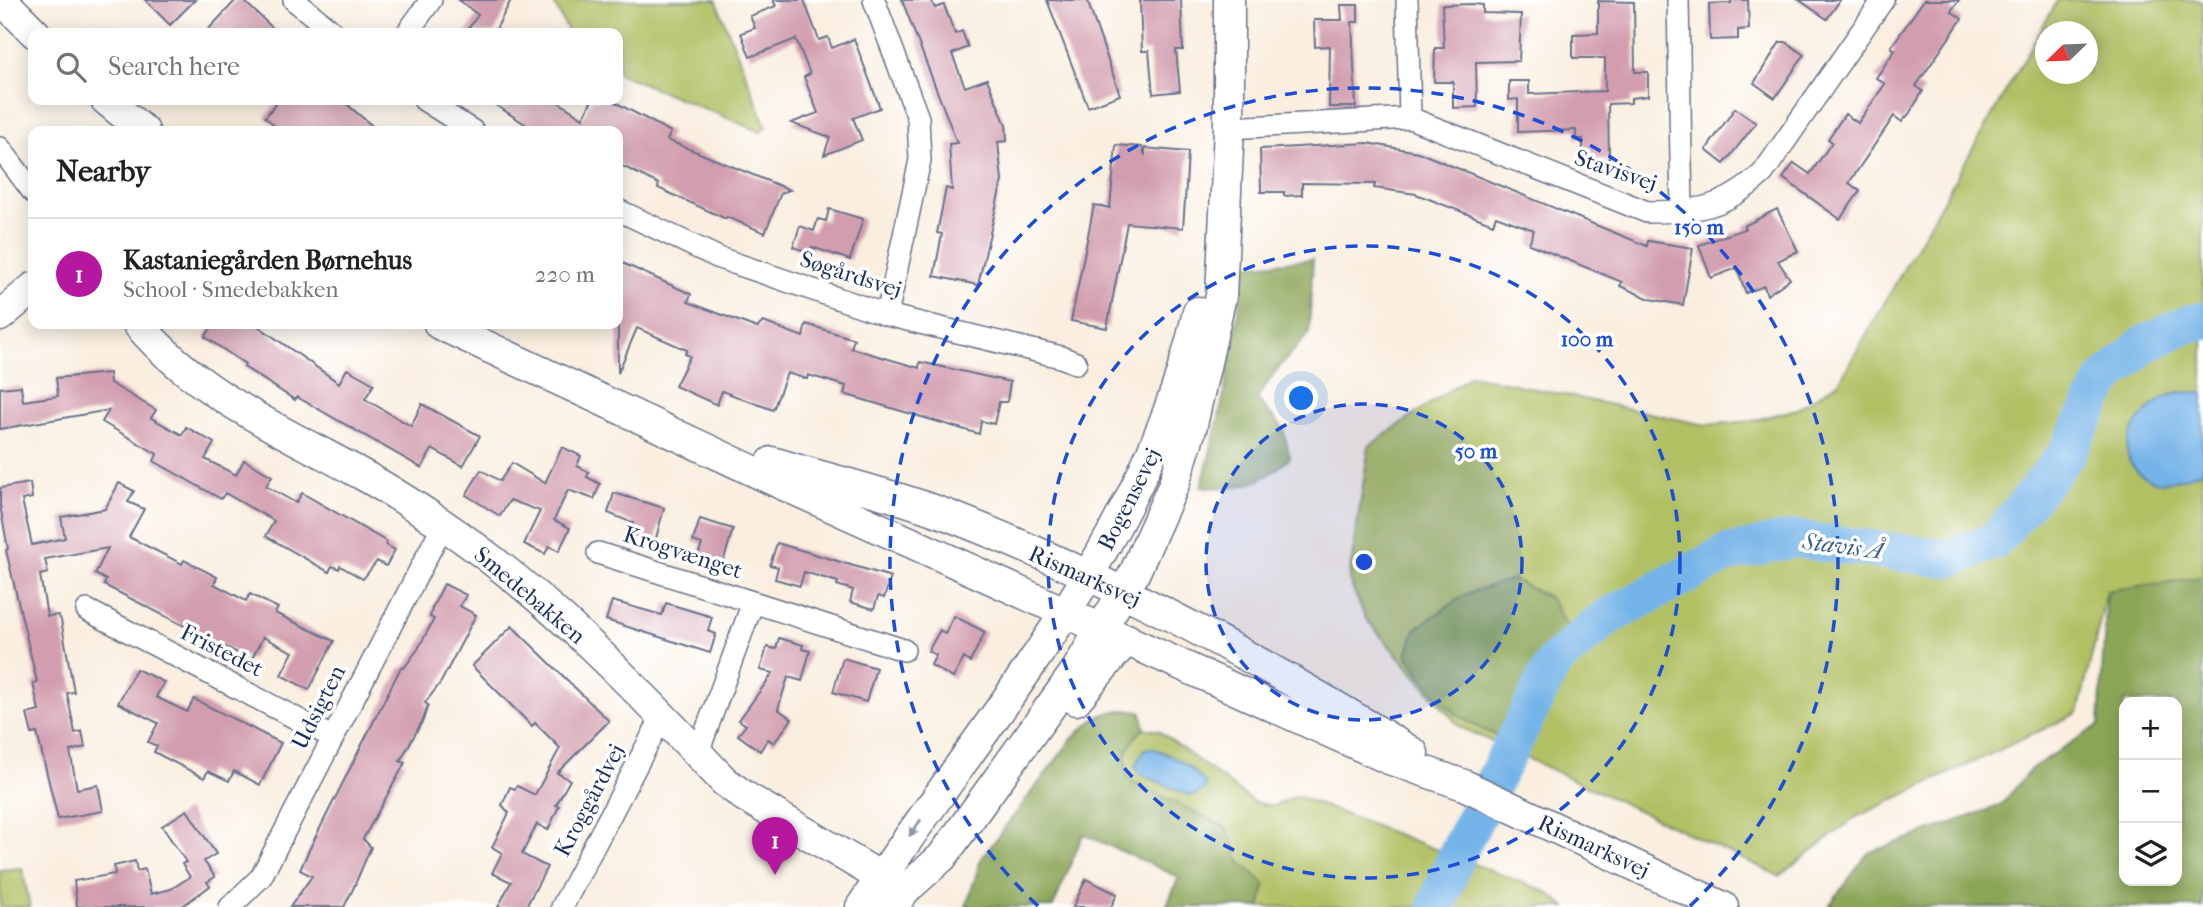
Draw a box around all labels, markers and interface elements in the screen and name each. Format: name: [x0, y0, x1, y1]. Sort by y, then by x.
north arrow: [2035, 21, 2098, 84]
search box: [28, 28, 623, 105]
icon: search: [52, 48, 90, 86]
text: Search here: [108, 51, 240, 82]
street label: Stavisvej: [1571, 144, 1661, 197]
text: Nearby: [56, 154, 151, 189]
text: 150 m: [1674, 215, 1725, 239]
text: Kastaniegården Børnehus: [123, 245, 412, 276]
street label: Søgårdsvej: [797, 245, 905, 304]
text: 1: [75, 261, 83, 288]
text: 220 m: [535, 261, 595, 288]
text: School · Smedebakken: [123, 276, 339, 303]
text: 100 m: [1561, 327, 1614, 351]
your location: [1284, 381, 1318, 415]
text: 50 m: [1455, 439, 1498, 463]
street label: Bogensevej: [1092, 443, 1167, 555]
street label: Krogvænget: [620, 521, 746, 584]
water label: Stavis Å: [1800, 527, 1887, 565]
street label: Rismarksvej: [1025, 540, 1145, 613]
street label: Smedebakken: [469, 541, 591, 650]
centre of rings: [1352, 550, 1376, 574]
street label: Fristedet: [176, 618, 268, 683]
street label: Udsigten: [286, 660, 351, 754]
map controls: [2119, 697, 2182, 886]
button: +: [2119, 697, 2182, 760]
street label: Kroggårdvej: [549, 739, 630, 861]
button: −: [2119, 760, 2182, 823]
street label: Rismarksvej: [1534, 809, 1654, 884]
pin: 1: [752, 817, 798, 875]
one-way arrow: [908, 819, 922, 837]
button: layers: [2119, 823, 2182, 886]

